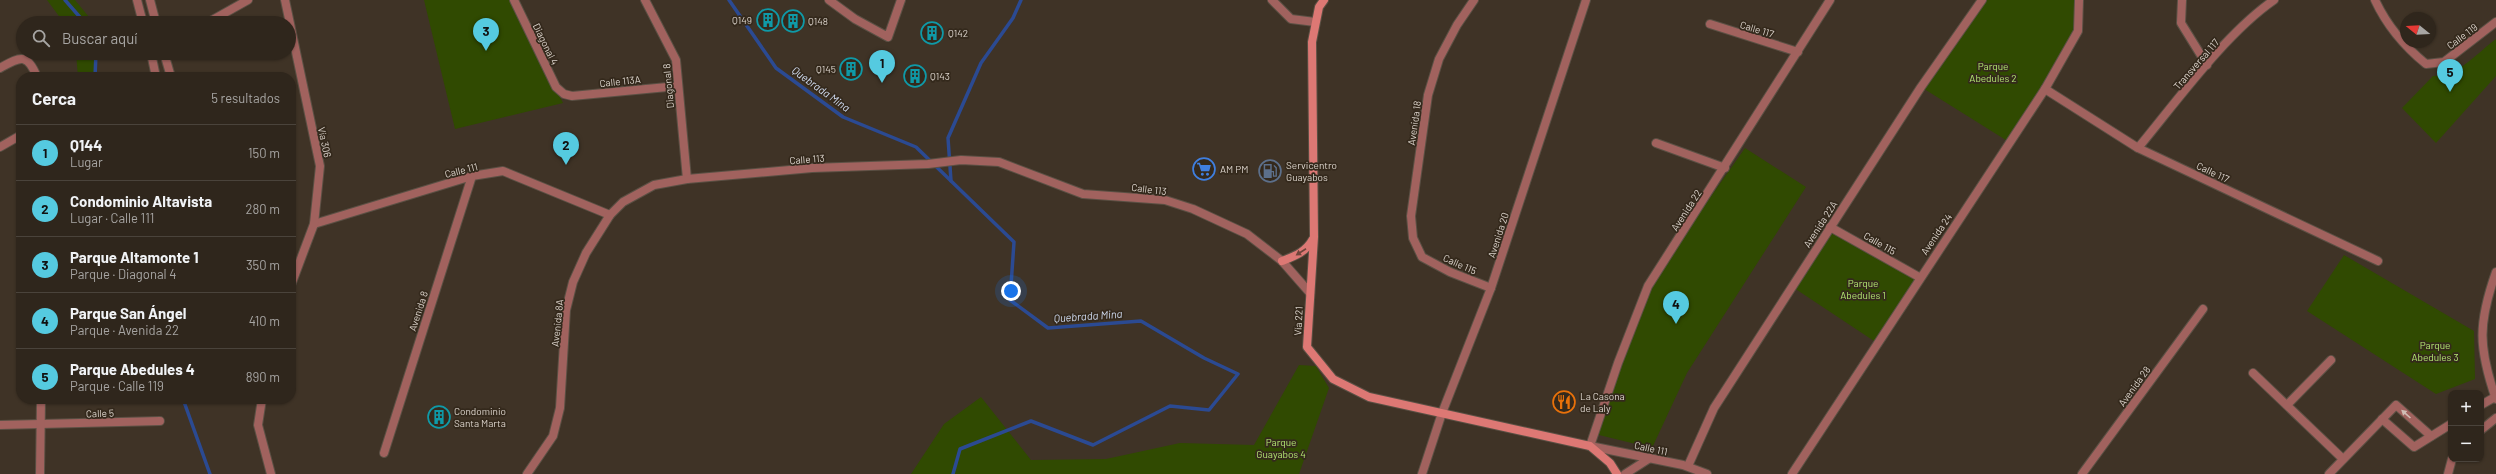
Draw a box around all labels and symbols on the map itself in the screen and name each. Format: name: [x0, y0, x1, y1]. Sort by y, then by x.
building icon: Q149: [755, 7, 781, 33]
building icon: Q148: [780, 8, 806, 34]
north arrow: [2400, 12, 2436, 48]
place label: Q149: [732, 14, 752, 26]
place label: Q148: [808, 15, 828, 27]
pin: 3: [473, 18, 499, 51]
street label: Calle 117: [1739, 18, 1776, 40]
building icon: Q142: [919, 20, 945, 46]
street label: Diagonal 4: [531, 21, 561, 67]
street label: Calle 119: [2444, 21, 2480, 51]
place label: Q142: [948, 27, 968, 39]
street label: Transversal 117: [2171, 36, 2221, 92]
pin: 1: [869, 50, 895, 83]
building icon: Q145: [838, 56, 864, 82]
pin: 5: [2437, 59, 2463, 92]
park label: Parque Abedules 2: [1969, 60, 2017, 84]
street label: Diagonal 8: [660, 63, 676, 109]
water label: Quebrada Mina: [790, 63, 853, 114]
place label: Q145: [816, 63, 836, 75]
building icon: Q143: [902, 63, 928, 89]
place label: Q143: [930, 70, 950, 82]
street label: Calle 113A: [599, 73, 641, 89]
street label: Avenida 18: [1405, 100, 1423, 146]
street label: Vía 306: [316, 126, 334, 158]
pin: 2: [553, 132, 579, 165]
street label: Calle 113: [789, 152, 825, 166]
supermarket icon: AM PM: [1191, 156, 1217, 182]
fuel station icon: Servicentro Guayabos: [1257, 158, 1283, 184]
place label: Servicentro Guayabos: [1286, 159, 1337, 183]
street label: Calle 117: [2195, 159, 2232, 185]
street label: Calle 111: [443, 160, 479, 180]
place label: AM PM: [1220, 163, 1248, 175]
street label: Calle 113: [1131, 181, 1167, 197]
street label: Avenida 22: [1668, 187, 1704, 233]
street label: Avenida 22A: [1801, 199, 1839, 249]
street label: Avenida 20: [1485, 211, 1511, 259]
street label: Avenida 24: [1918, 211, 1954, 257]
street label: Calle 115: [1862, 229, 1898, 257]
one-way arrow: [1296, 248, 1306, 256]
street label: Calle 115: [1441, 251, 1479, 277]
park label: Parque Abedules 1: [1840, 277, 1886, 301]
your location: [1001, 281, 1021, 301]
street label: Avenida 8: [406, 289, 430, 333]
pin: 4: [1663, 291, 1689, 324]
street label: Avenida 8A: [549, 299, 565, 347]
street label: Vía 221: [1291, 306, 1305, 336]
water label: Quebrada Mina: [1053, 307, 1123, 324]
park label: Parque Abedules 3: [2411, 339, 2459, 363]
street label: Avenida 28: [2115, 364, 2153, 408]
restaurant icon: La Casona de Laly: [1551, 389, 1577, 415]
place label: La Casona de Laly: [1580, 390, 1625, 414]
building icon: Condominio Santa Marta: [426, 404, 452, 430]
place label: Condominio Santa Marta: [454, 405, 506, 429]
street label: Calle 5: [86, 407, 114, 419]
one-way arrow: [2401, 409, 2411, 418]
park label: Parque Guayabos 4: [1256, 436, 1306, 460]
street label: Calle 111: [1633, 439, 1669, 457]

